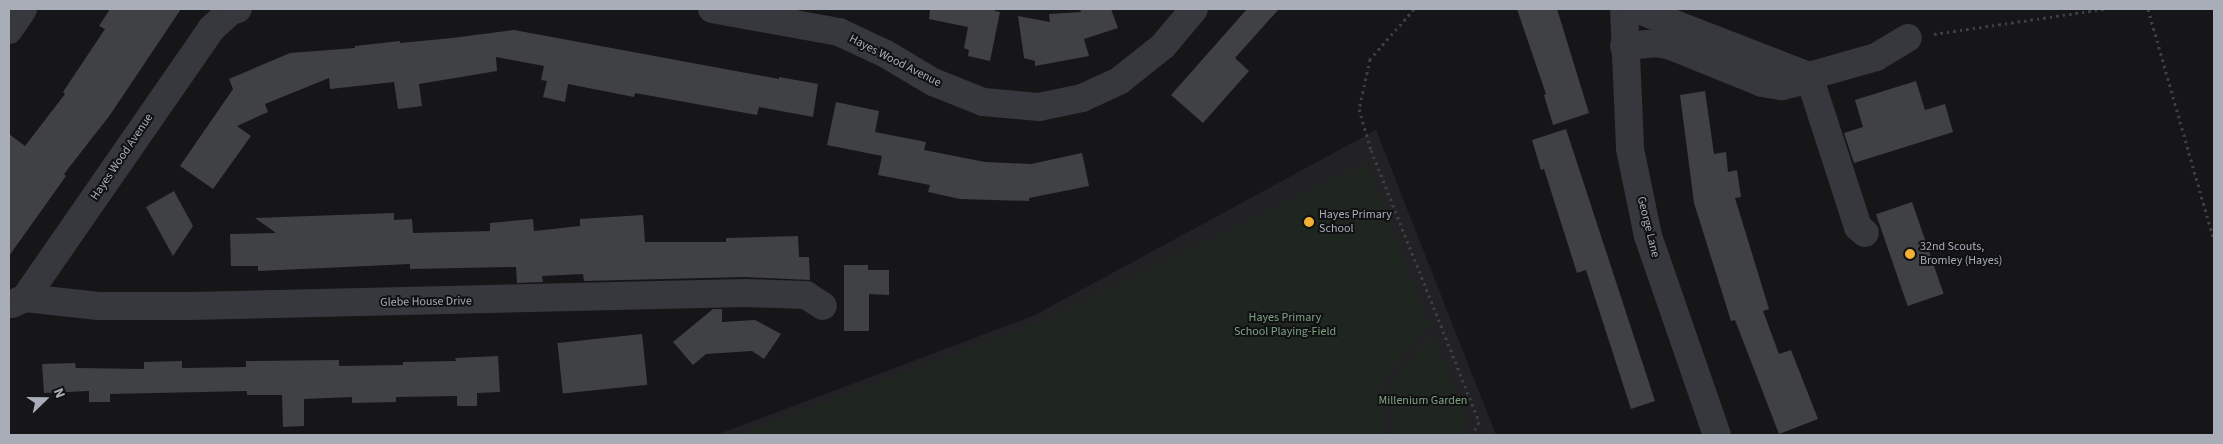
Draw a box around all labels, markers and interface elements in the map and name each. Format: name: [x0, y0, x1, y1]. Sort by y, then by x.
street label: Hayes Wood Avenue: [847, 32, 943, 90]
street label: Hayes Wood Avenue: [88, 111, 156, 203]
street label: George Lane: [1633, 195, 1663, 259]
place label: Hayes Primary School: [1319, 208, 1392, 236]
marker: Hayes Primary School: [1303, 216, 1315, 228]
place label: 32nd Scouts, Bromley (Hayes): [1920, 240, 2002, 268]
marker: 32nd Scouts, Bromley (Hayes): [1904, 248, 1916, 260]
street label: Glebe House Drive: [380, 294, 472, 310]
park label: Hayes Primary School Playing-Field: [1234, 311, 1336, 339]
north arrow: [20, 374, 70, 424]
text: N: [48, 385, 70, 401]
park label: Millenium Garden: [1379, 394, 1467, 408]

